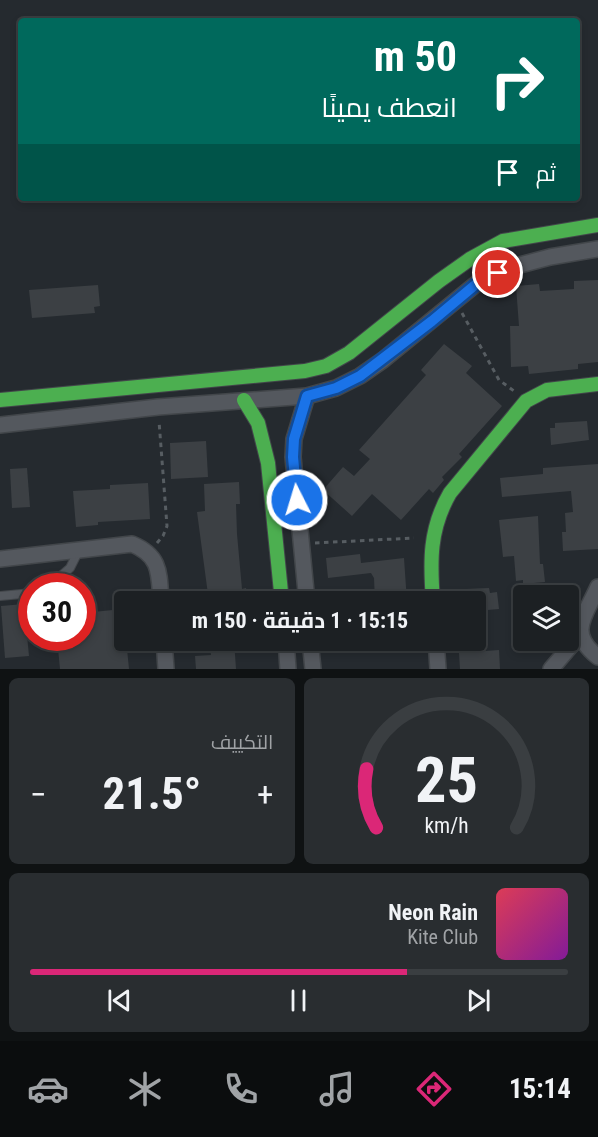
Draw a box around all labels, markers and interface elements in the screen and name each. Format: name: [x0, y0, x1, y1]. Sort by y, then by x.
text: 50 m: [374, 32, 457, 81]
icon: right: [478, 42, 556, 120]
text: انعطف يمينًا: [321, 92, 457, 124]
icon: arrive: [491, 156, 524, 189]
text: ثم: [536, 161, 556, 186]
pin: [472, 247, 523, 298]
icon: arrive: [481, 256, 514, 289]
position arrow: [265, 468, 329, 532]
speed limit sign: 30: [18, 573, 96, 651]
map controls: [513, 585, 579, 651]
button: layers: [513, 585, 579, 651]
text: 15:15 · 1 دقيقة · 150 m: [192, 608, 408, 633]
text: التكييف: [211, 730, 274, 754]
text: 25: [415, 744, 478, 817]
text: 21.5°: [102, 767, 201, 820]
text: −: [30, 775, 47, 814]
text: +: [257, 775, 273, 814]
text: km/h: [424, 813, 468, 838]
text: Neon Rain: [388, 900, 478, 925]
text: Kite Club: [407, 925, 478, 949]
icon: previous: [103, 984, 136, 1017]
icon: pause: [282, 984, 315, 1017]
icon: next: [462, 984, 495, 1017]
icon: car: [27, 1068, 69, 1110]
icon: climate: [124, 1068, 166, 1110]
icon: phone: [220, 1068, 262, 1110]
icon: music: [316, 1068, 358, 1110]
icon: directions: [413, 1068, 455, 1110]
text: 15:14: [509, 1073, 571, 1105]

